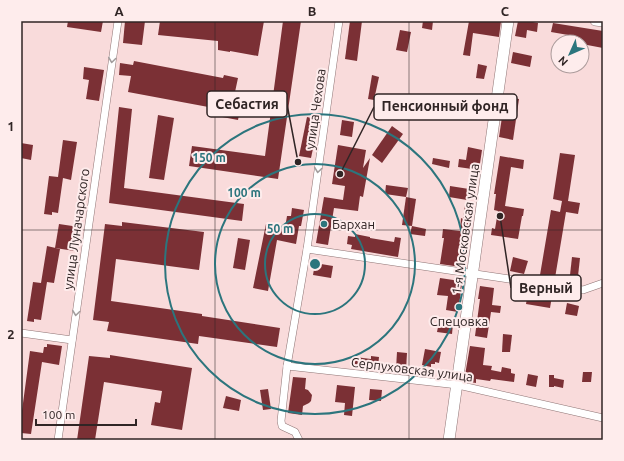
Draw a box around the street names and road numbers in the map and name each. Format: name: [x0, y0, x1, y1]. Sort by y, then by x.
street label: улица Чехова: [302, 68, 328, 150]
street label: 1-я Московская улица: [449, 163, 481, 295]
street label: улица Луначарского: [61, 168, 91, 290]
street label: Серпуховская улица: [350, 355, 474, 383]

